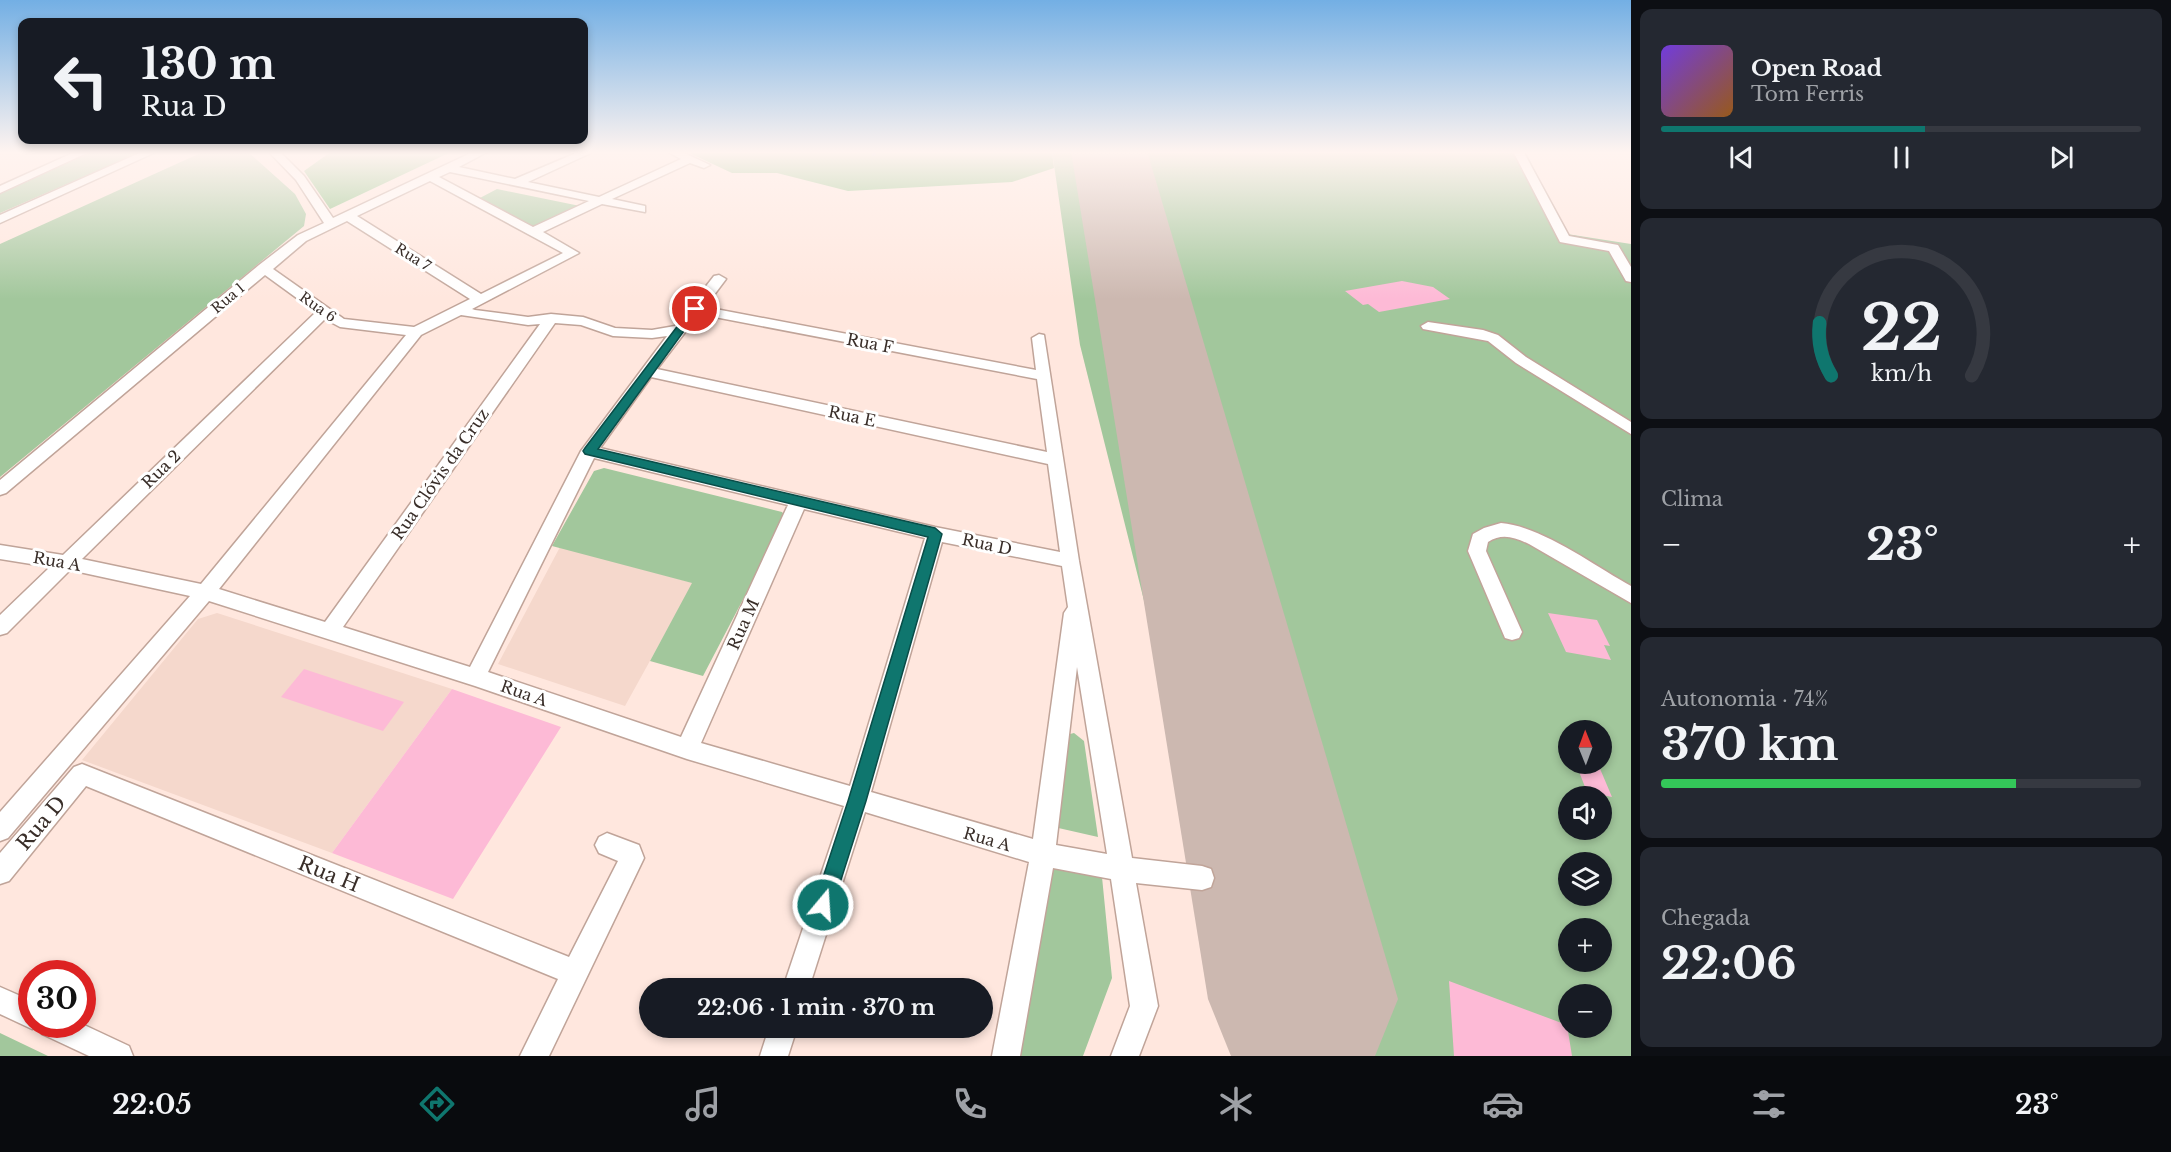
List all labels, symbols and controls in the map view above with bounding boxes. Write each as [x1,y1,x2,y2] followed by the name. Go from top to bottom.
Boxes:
[141,38,275,90] text: 130 m
[42,42,120,120] icon: left
[1751,55,1882,82] text: Open Road
[1751,82,1864,106] text: Tom Ferris
[141,90,227,123] text: Rua D
[1725,141,1758,174] icon: previous
[1885,141,1918,174] icon: pause
[2045,141,2078,174] icon: next
[392,239,435,275] street label: Rua 7
[208,279,248,317] street label: Rua 1
[669,283,720,334] pin
[296,288,340,326] street label: Rua 6
[1860,289,1942,367] text: 22
[678,292,711,325] icon: arrive
[845,329,895,357] street label: Rua F
[1871,360,1932,387] text: km/h
[826,401,878,431] street label: Rua E
[387,404,493,544] street label: Rua Clóvis da Cruz
[137,446,185,492] street label: Rua 2
[1661,487,1723,511] text: Clima
[1866,516,1939,572] text: 23°
[1661,524,1682,565] text: −
[2123,524,2141,565] text: +
[960,529,1014,559] street label: Rua D
[31,547,83,575] street label: Rua A
[723,595,763,653] street label: Rua M
[498,676,551,711] street label: Rua A
[1661,687,1828,711] text: Autonomia · 74%
[1661,716,1838,772] text: 370 km
[1558,720,1612,774] north arrow
[1558,720,1612,1038] map controls
[1558,786,1612,840] button: sound
[11,791,71,855] street label: Rua D
[961,823,1014,855] street label: Rua A
[295,851,363,897] street label: Rua H
[1558,852,1612,906] button: layers
[791,873,855,937] position arrow
[1661,906,1750,930] text: Chegada
[1558,918,1612,972] button: +
[1661,935,1797,991] text: 22:06
[18,960,96,1038] speed limit sign: 30
[1558,984,1612,1038] button: −
[697,994,935,1021] text: 22:06 · 1 min · 370 m
[416,1083,458,1125] icon: directions
[682,1083,724,1125] icon: music
[949,1083,991,1125] icon: phone
[1215,1083,1257,1125] icon: climate
[1482,1083,1524,1125] icon: car
[1748,1083,1790,1125] icon: filters
[112,1088,192,1121] text: 22:05
[2015,1088,2059,1121] text: 23°

